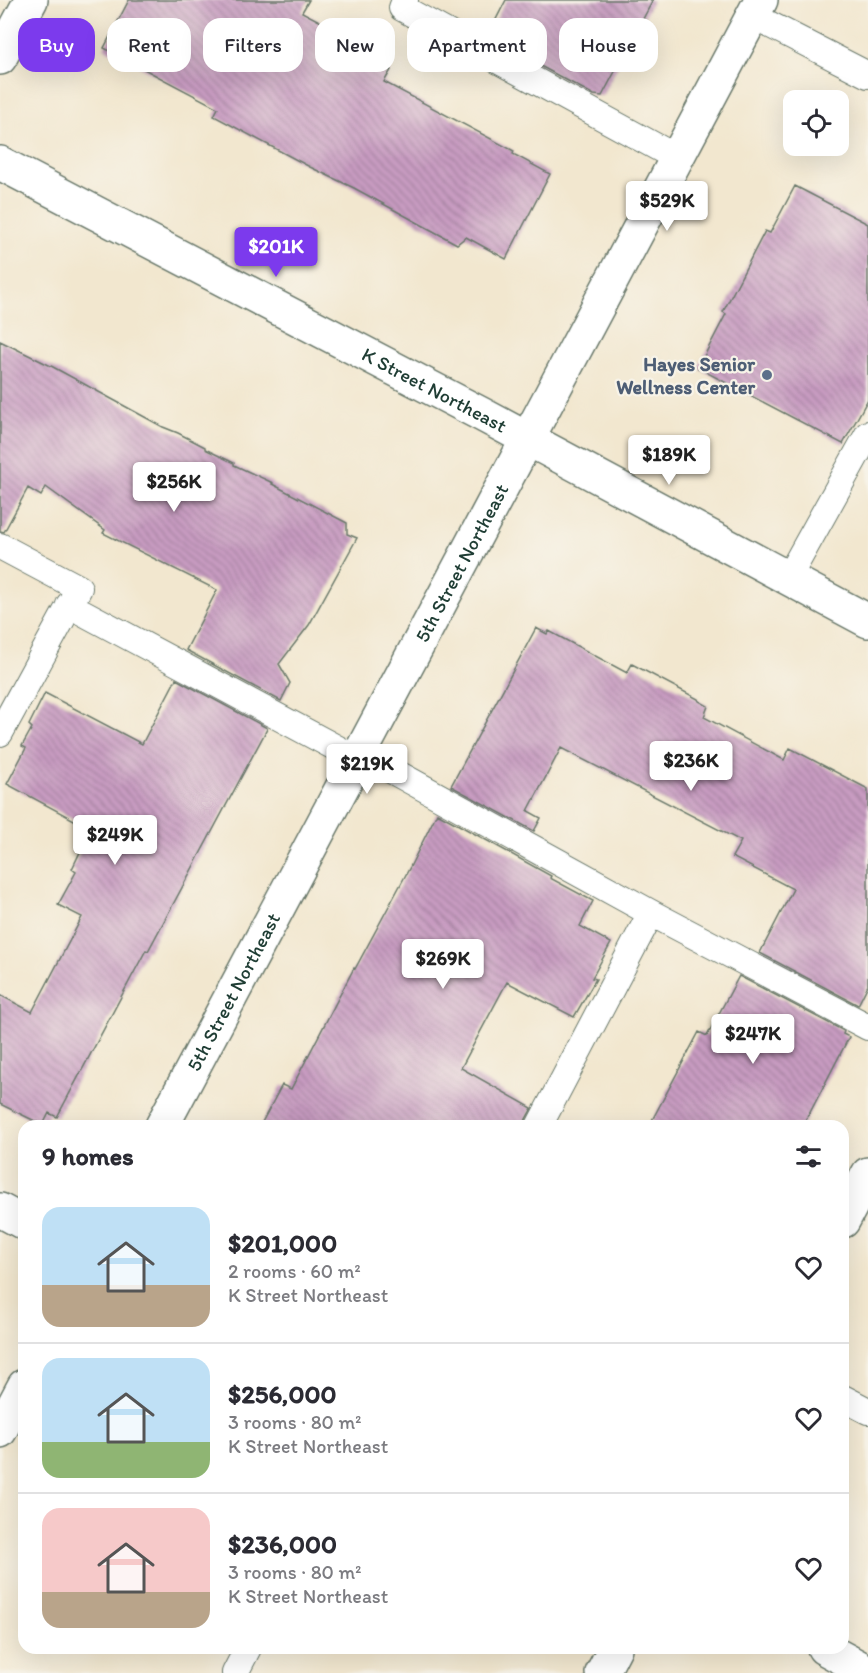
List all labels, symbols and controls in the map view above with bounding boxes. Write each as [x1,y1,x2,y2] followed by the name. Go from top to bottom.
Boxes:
[18,18,95,72] chip: Buy
[107,18,191,72] chip: Rent
[203,18,303,72] chip: Filters
[315,18,395,72] chip: New
[407,18,547,72] chip: Apartment
[559,18,658,72] chip: House
[783,90,849,156] map controls
[783,90,849,156] button: locate
[625,181,709,232] pin: $529K
[640,188,694,212] text: $529K
[234,227,318,278] pin: $201K
[248,234,304,258] text: $201K
[358,342,511,438] street label: K Street Northeast
[616,352,756,399] place label: Hayes Senior Wellness Center
[760,368,774,382] marker: Hayes Senior Wellness Center
[627,435,711,486] pin: $189K
[642,442,696,466] text: $189K
[132,462,216,513] pin: $256K
[147,469,201,493] text: $256K
[410,479,514,646] street label: 5th Street Northeast
[649,741,733,792] pin: $236K
[325,744,409,795] pin: $219K
[664,748,718,772] text: $236K
[340,751,394,775] text: $219K
[73,815,157,866] pin: $249K
[87,822,143,846] text: $249K
[182,909,285,1075] street label: 5th Street Northeast
[401,939,485,990] pin: $269K
[416,946,470,970] text: $269K
[711,1014,795,1065] pin: $247K
[725,1021,781,1045] text: $247K
[42,1140,134,1172] text: 9 homes
[792,1140,825,1173] icon: filters
[228,1227,337,1259] text: $201,000
[90,1231,162,1303] icon: home
[792,1251,825,1284] icon: heart
[228,1259,361,1283] text: 2 rooms · 60 m²
[228,1283,388,1307] text: K Street Northeast
[228,1378,336,1410] text: $256,000
[90,1382,162,1454] icon: home
[792,1402,825,1435] icon: heart
[228,1410,361,1434] text: 3 rooms · 80 m²
[228,1434,388,1458] text: K Street Northeast
[228,1528,337,1560] text: $236,000
[90,1532,162,1604] icon: home
[792,1552,825,1585] icon: heart
[228,1560,361,1584] text: 3 rooms · 80 m²
[228,1584,388,1608] text: K Street Northeast

